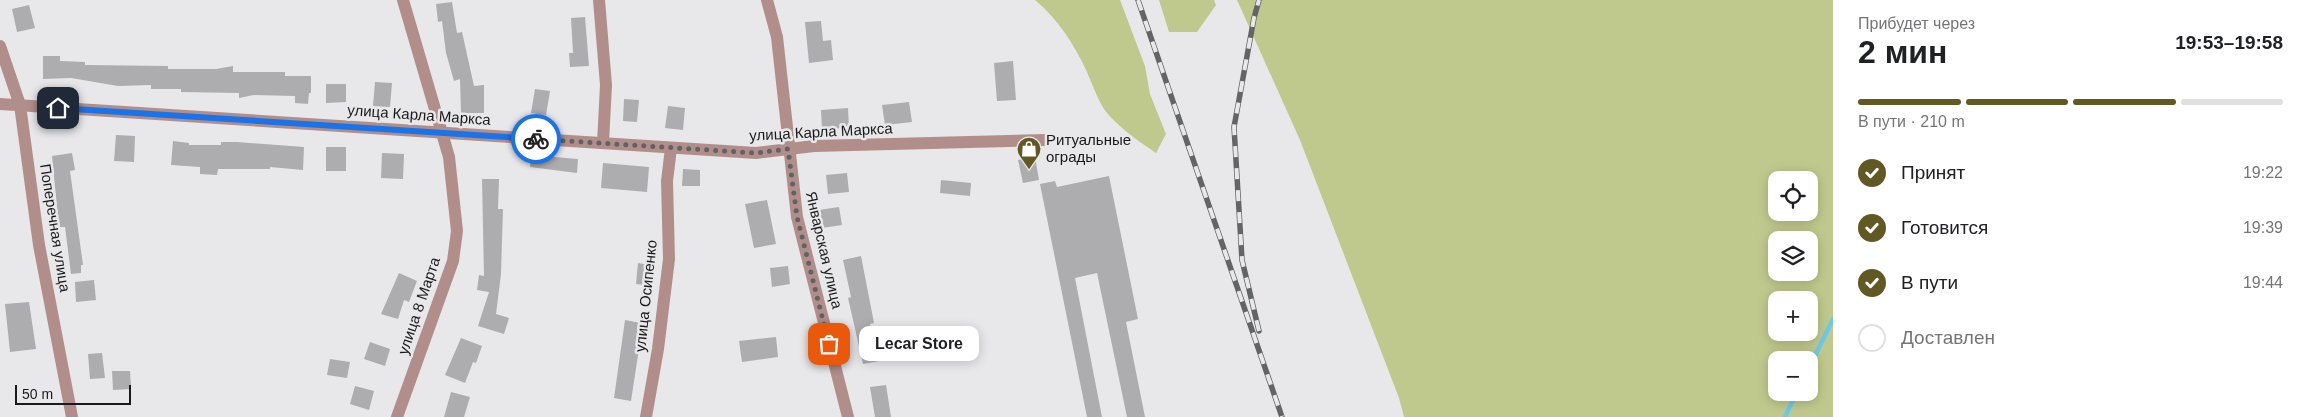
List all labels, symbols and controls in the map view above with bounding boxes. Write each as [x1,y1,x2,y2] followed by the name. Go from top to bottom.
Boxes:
[1858,15,1975,32] text: Прибудет через
[2175,32,2283,53] text: 19:53–19:58
[1858,34,1947,70] text: 2 мин
[37,87,79,129] pin
[44,94,72,122] icon: home
[347,101,492,128] street label: улица Карла Маркса
[1858,113,1965,130] text: В пути · 210 m
[511,114,561,164] courier
[749,119,894,144] street label: улица Карла Маркса
[522,125,550,153] icon: bike
[1046,131,1131,165] place label: Ритуальные ограды
[1016,136,1042,170] shop icon: Ритуальные ограды
[1858,159,1886,187] icon: check
[1901,162,1965,183] text: Принят
[37,163,74,294] street label: Поперечная улица
[2243,164,2283,181] text: 19:22
[1768,171,1818,401] map controls
[1768,171,1818,221] button: locate
[803,190,846,311] street label: Январская улица
[1858,214,1886,242] icon: check
[1901,217,1988,238] text: Готовится
[2243,219,2283,236] text: 19:39
[1768,231,1818,281] button: layers
[631,239,660,353] street label: улица Осипенко
[394,254,443,357] street label: улица 8 Марта
[1858,269,1886,297] icon: check
[1901,272,1958,293] text: В пути
[2243,274,2283,291] text: 19:44
[1768,291,1818,341] button: +
[808,323,850,365] pin
[859,326,979,362] callout: Lecar Store
[1901,327,1995,348] text: Доставлен
[815,330,843,358] icon: bag
[875,335,963,352] text: Lecar Store
[1768,351,1818,401] button: −
[15,382,131,405] scale bar
[22,386,53,402] text: 50 m

